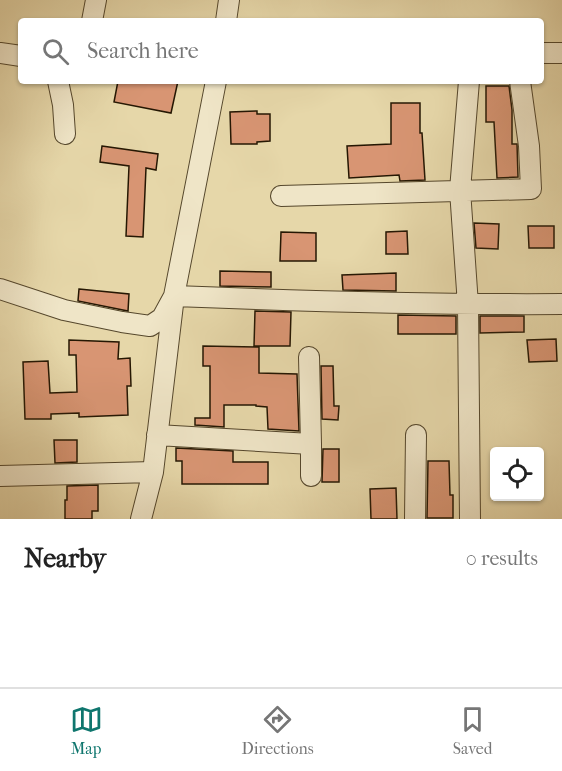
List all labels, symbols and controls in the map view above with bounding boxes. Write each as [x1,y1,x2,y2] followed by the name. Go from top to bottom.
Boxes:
[18,18,544,84] search box
[39,35,72,68] icon: search
[87,38,199,64] text: Search here
[490,447,544,501] map controls
[490,447,544,501] button: locate
[24,543,106,574] text: Nearby
[466,547,538,570] text: 0 results
[70,703,103,758] tab: Map
[242,703,314,758] tab: Directions
[453,703,492,758] tab: Saved

